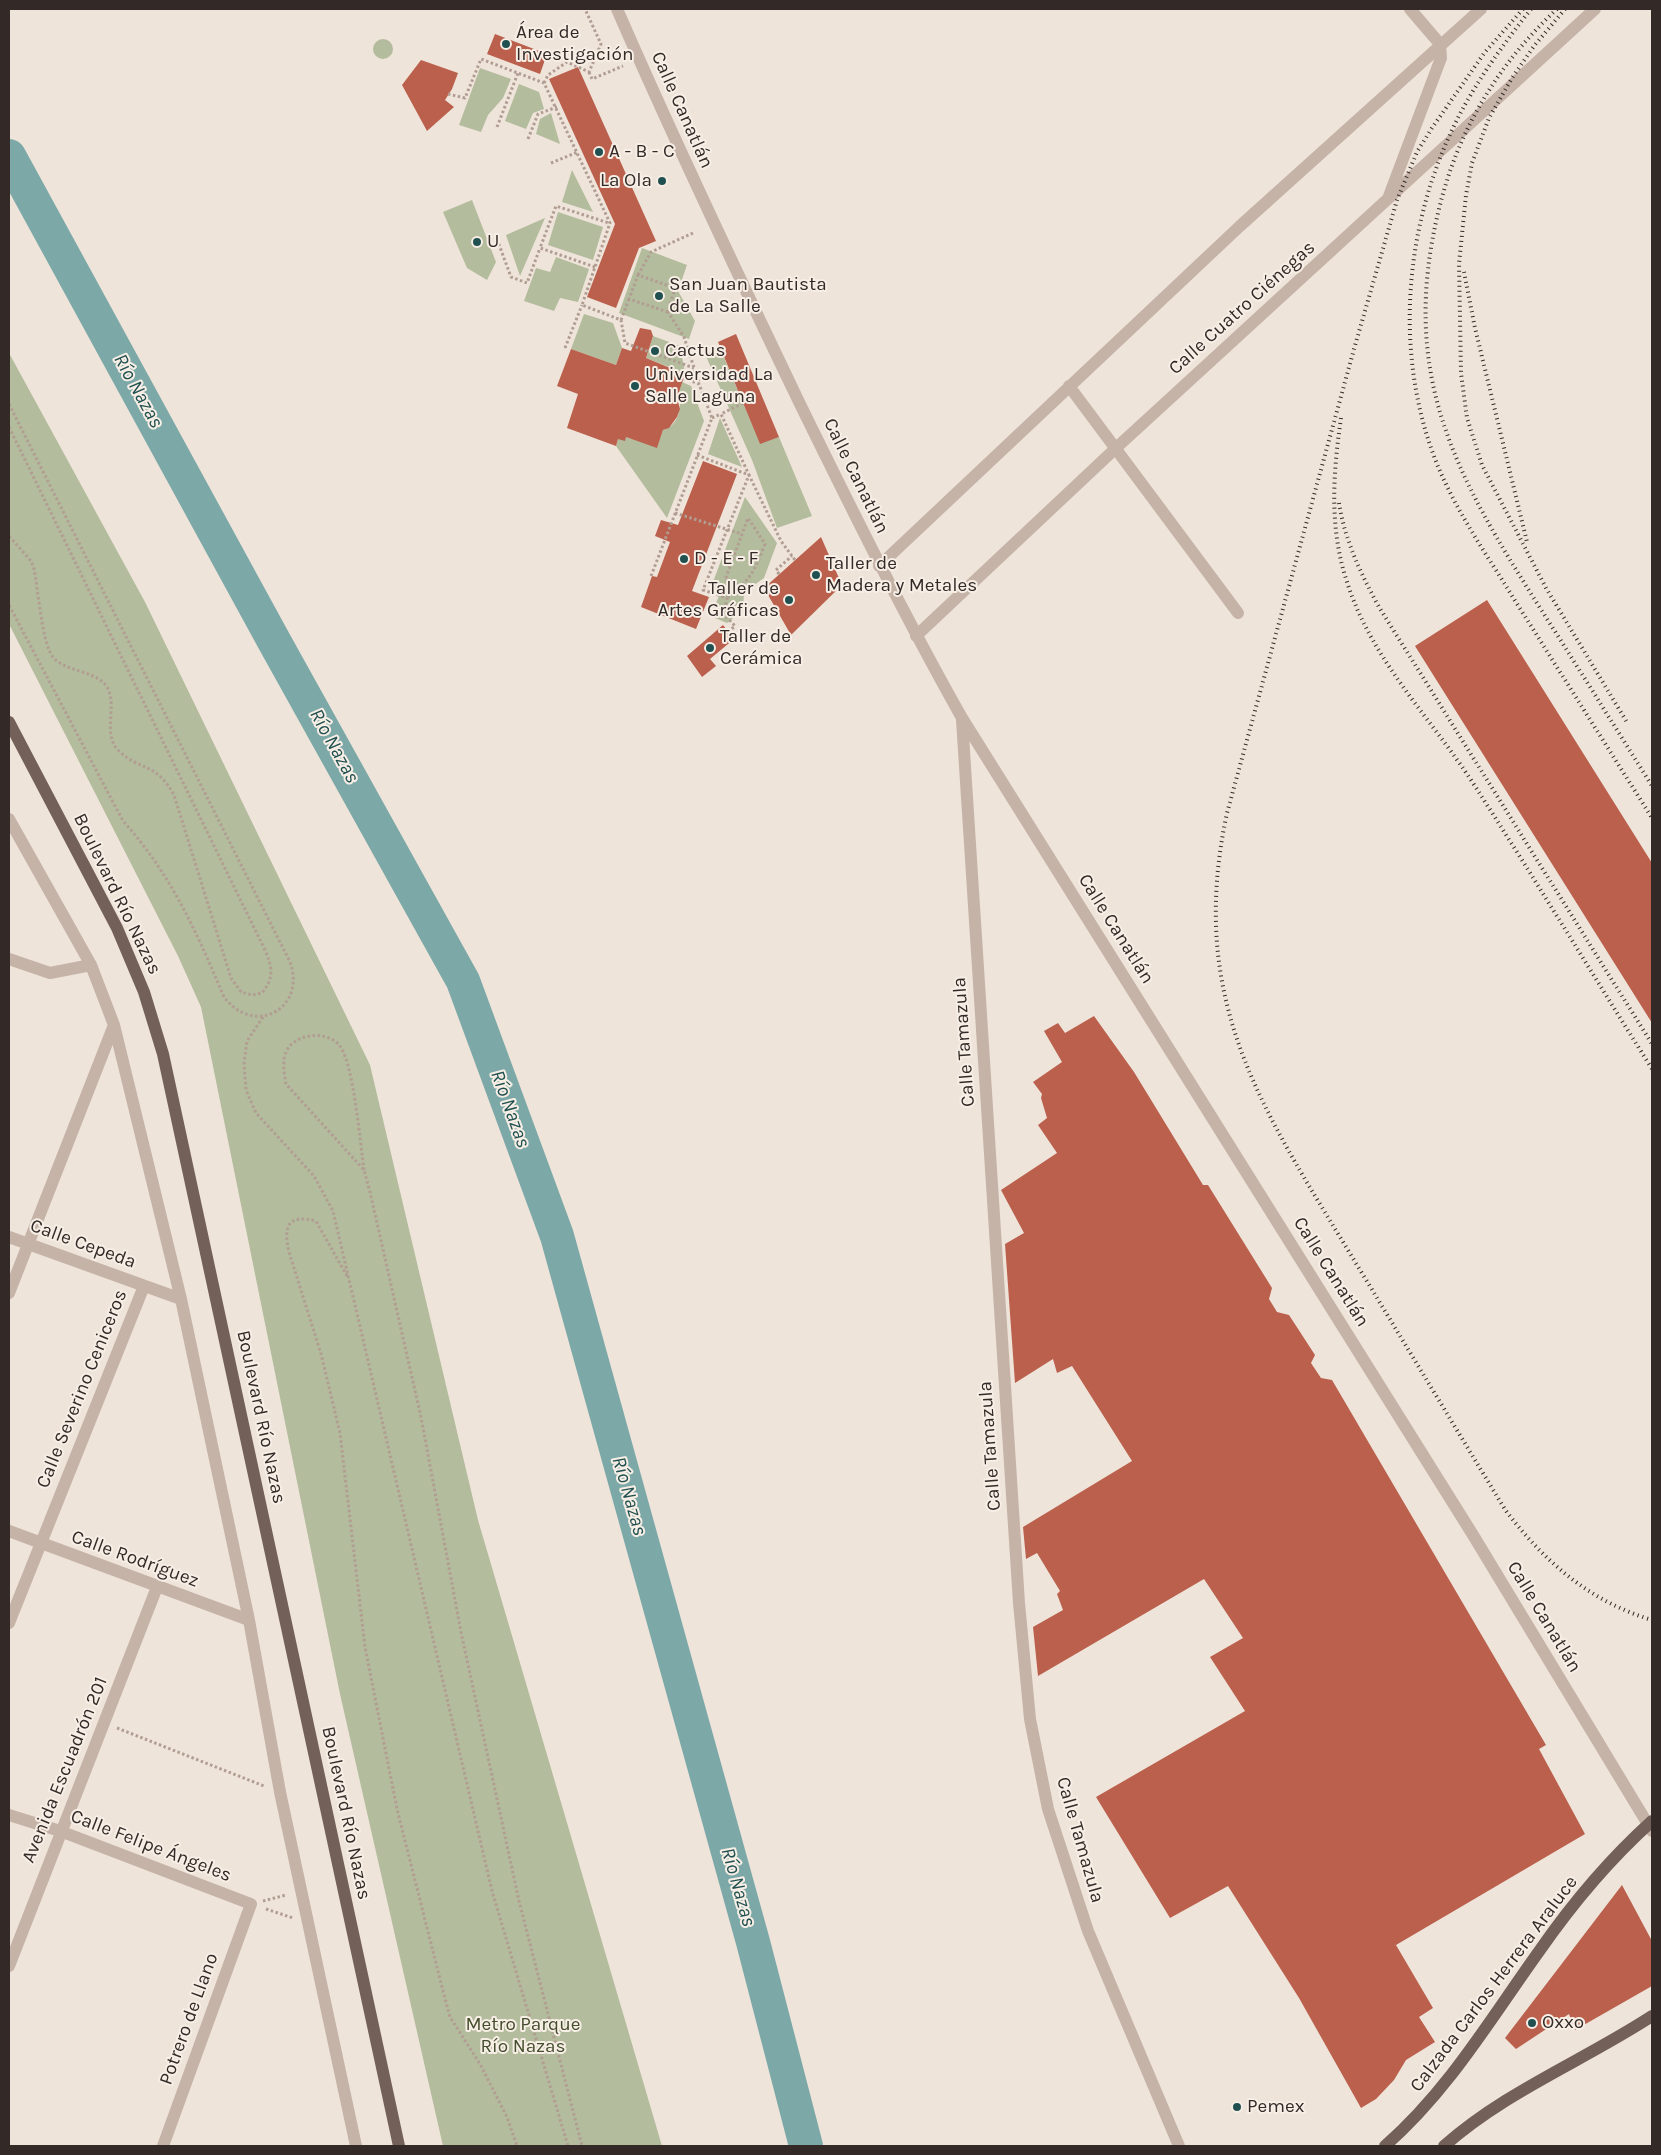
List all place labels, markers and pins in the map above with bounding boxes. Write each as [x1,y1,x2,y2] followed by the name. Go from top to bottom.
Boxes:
[516,22,633,66] place label: Área de Investigación
[500,38,512,50] marker: Área de Investigación
[609,141,675,163] place label: A - B - C
[593,146,605,158] marker: A - B - C
[600,170,652,192] place label: La Ola
[656,175,668,187] marker: La Ola
[487,231,499,253] place label: U
[471,236,483,248] marker: U
[669,274,827,318] place label: San Juan Bautista de La Salle
[653,290,665,302] marker: San Juan Bautista de La Salle
[665,340,726,362] place label: Cactus
[649,345,661,357] marker: Cactus
[645,364,773,408] place label: Universidad La Salle Laguna
[629,380,641,392] marker: Universidad La Salle Laguna
[694,548,758,570] place label: D - E - F
[678,553,690,565] marker: D - E - F
[826,553,977,597] place label: Taller de Madera y Metales
[810,569,822,581] marker: Taller de Madera y Metales
[658,578,779,622] place label: Taller de Artes Gráficas
[783,594,795,606] marker: Taller de Artes Gráficas
[720,626,802,670] place label: Taller de Cerámica
[704,642,716,654] marker: Taller de Cerámica
[1542,2012,1584,2034] place label: Oxxo
[1526,2017,1538,2029] marker: Oxxo
[1247,2096,1305,2118] place label: Pemex
[1231,2101,1243,2113] marker: Pemex

